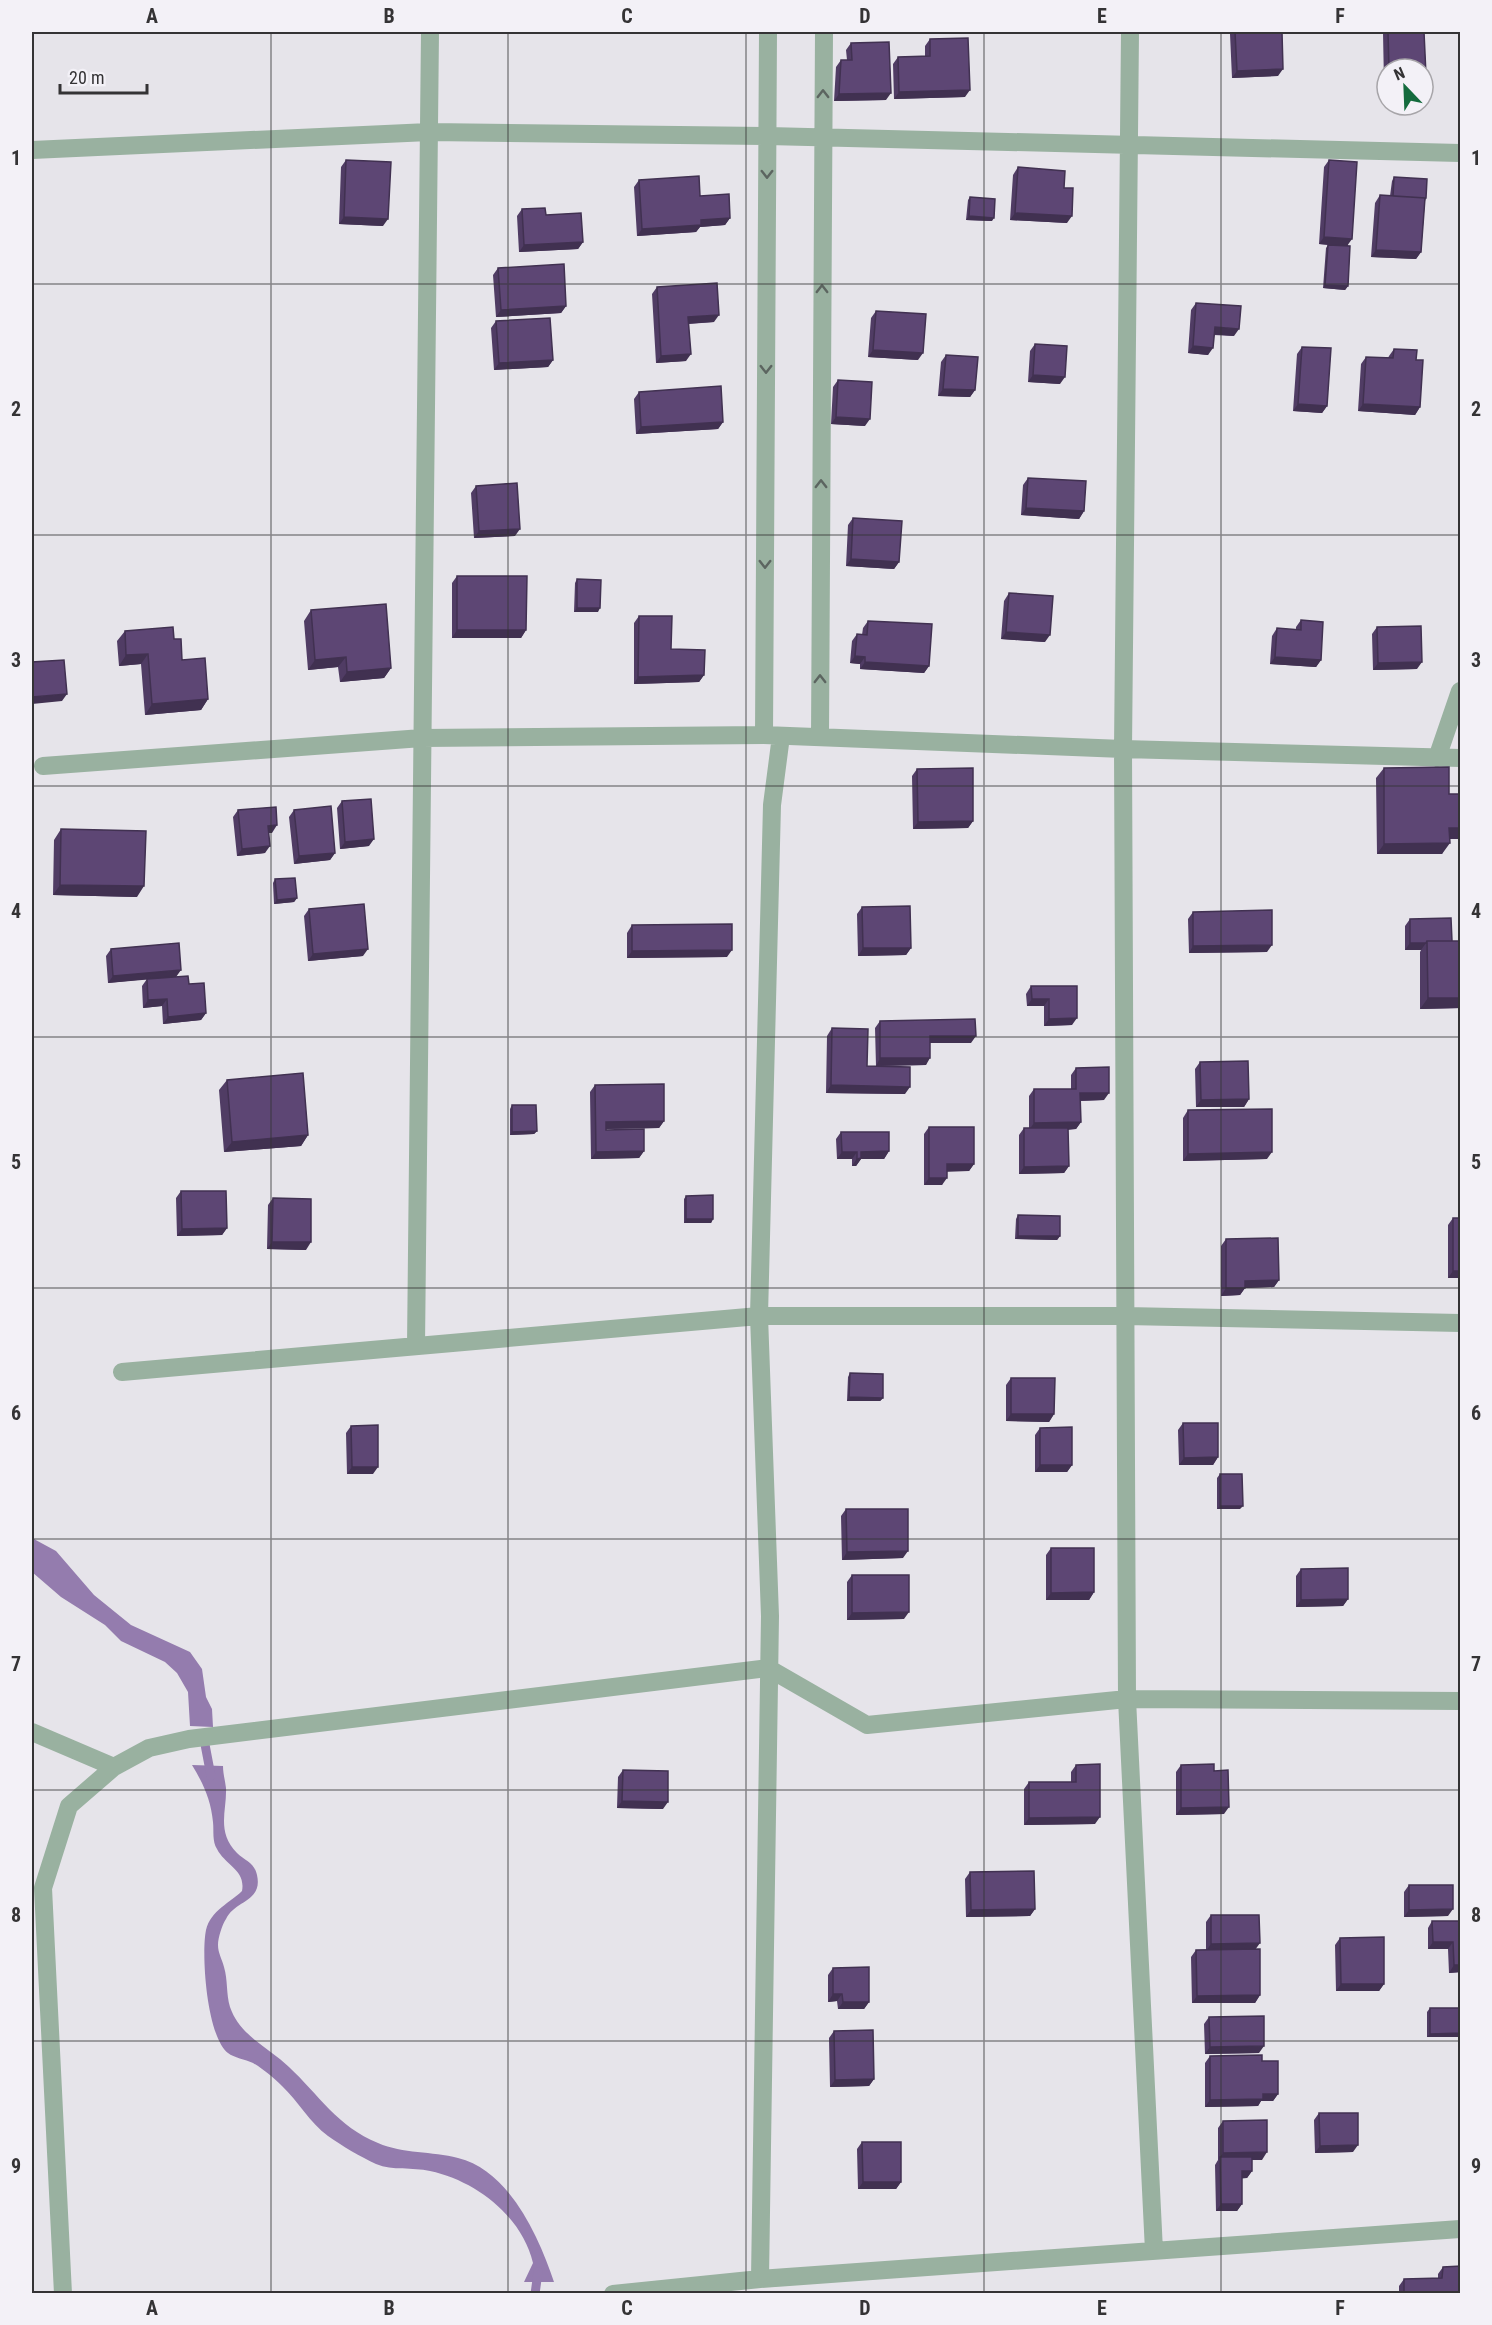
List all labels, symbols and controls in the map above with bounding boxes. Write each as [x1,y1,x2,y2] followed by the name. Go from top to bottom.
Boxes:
[146,4,158,28] text: A
[383,4,395,28] text: B
[621,4,633,28] text: C
[859,4,871,28] text: D
[1097,4,1107,28] text: E
[1335,4,1345,28] text: F
[60,57,147,95] scale bar
[1375,57,1435,117] north arrow
[1391,63,1408,84] text: N
[69,67,104,88] text: 20 m
[817,89,830,98] one-way arrow
[11,146,21,170] text: 1
[1471,146,1481,170] text: 1
[761,169,774,178] one-way arrow
[816,284,828,293] one-way arrow
[760,364,772,373] one-way arrow
[11,397,21,421] text: 2
[1471,397,1481,421] text: 2
[815,479,827,488] one-way arrow
[759,559,771,568] one-way arrow
[11,648,21,672] text: 3
[1471,648,1481,672] text: 3
[814,674,826,683] one-way arrow
[11,899,21,923] text: 4
[1471,899,1481,923] text: 4
[11,1150,21,1174] text: 5
[1471,1150,1481,1174] text: 5
[11,1401,21,1425] text: 6
[1471,1401,1481,1425] text: 6
[11,1652,21,1676] text: 7
[1471,1652,1481,1676] text: 7
[11,1903,21,1927] text: 8
[1471,1903,1481,1927] text: 8
[11,2154,21,2178] text: 9
[1471,2154,1481,2178] text: 9
[146,2296,158,2320] text: A
[383,2296,395,2320] text: B
[621,2296,633,2320] text: C
[859,2296,871,2320] text: D
[1097,2296,1107,2320] text: E
[1335,2296,1345,2320] text: F

